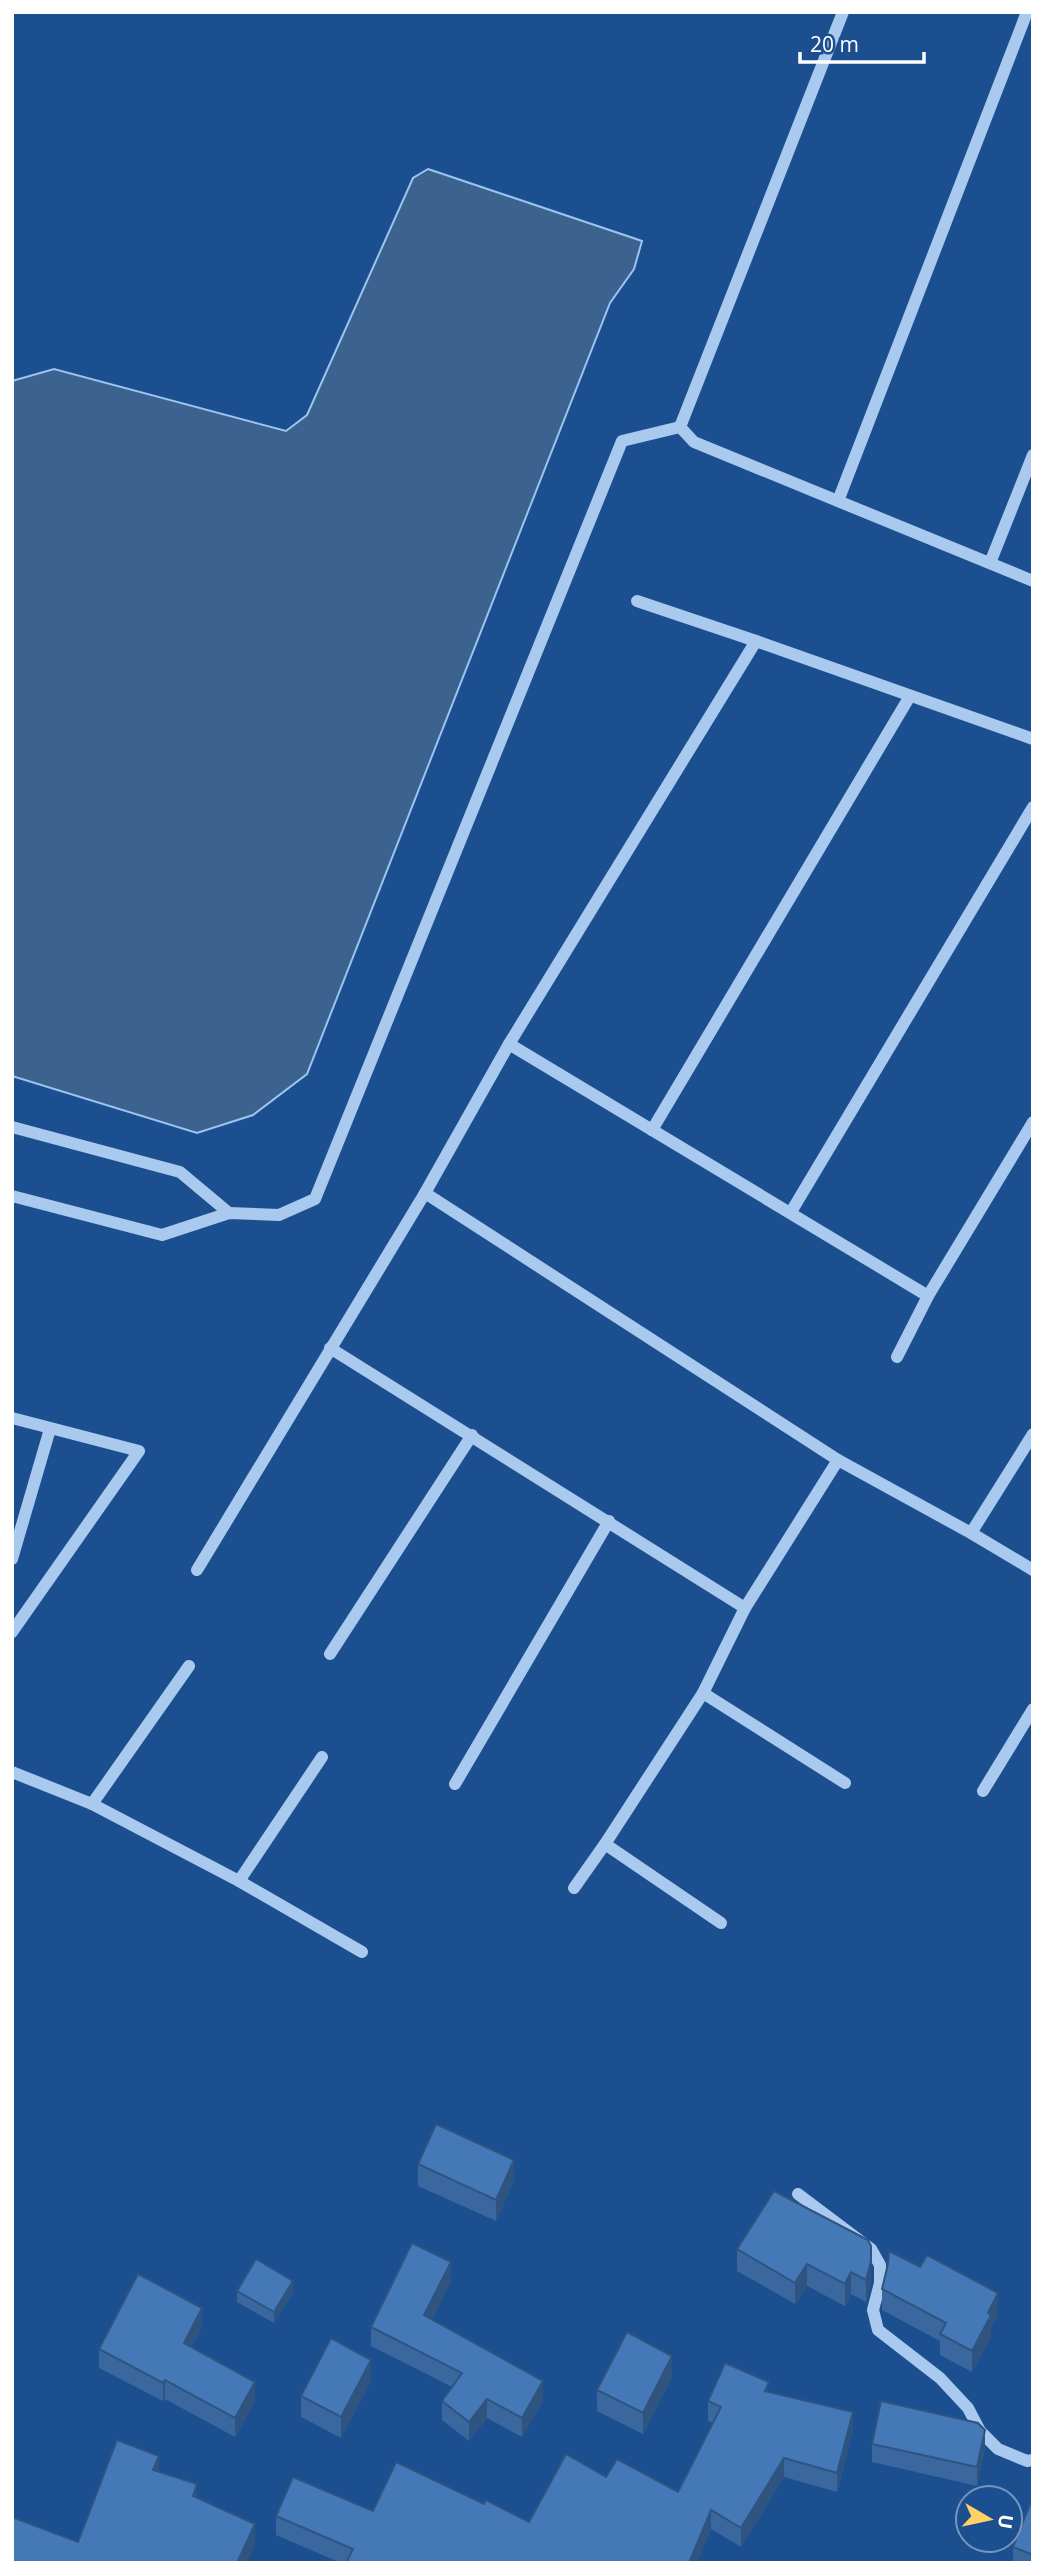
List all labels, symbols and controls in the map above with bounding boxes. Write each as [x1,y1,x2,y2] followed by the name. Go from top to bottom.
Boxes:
[800,21,924,65] scale bar
[810,30,859,58] text: 20 m
[954,2484,1024,2554] north arrow
[992,2513,1020,2531] text: U

